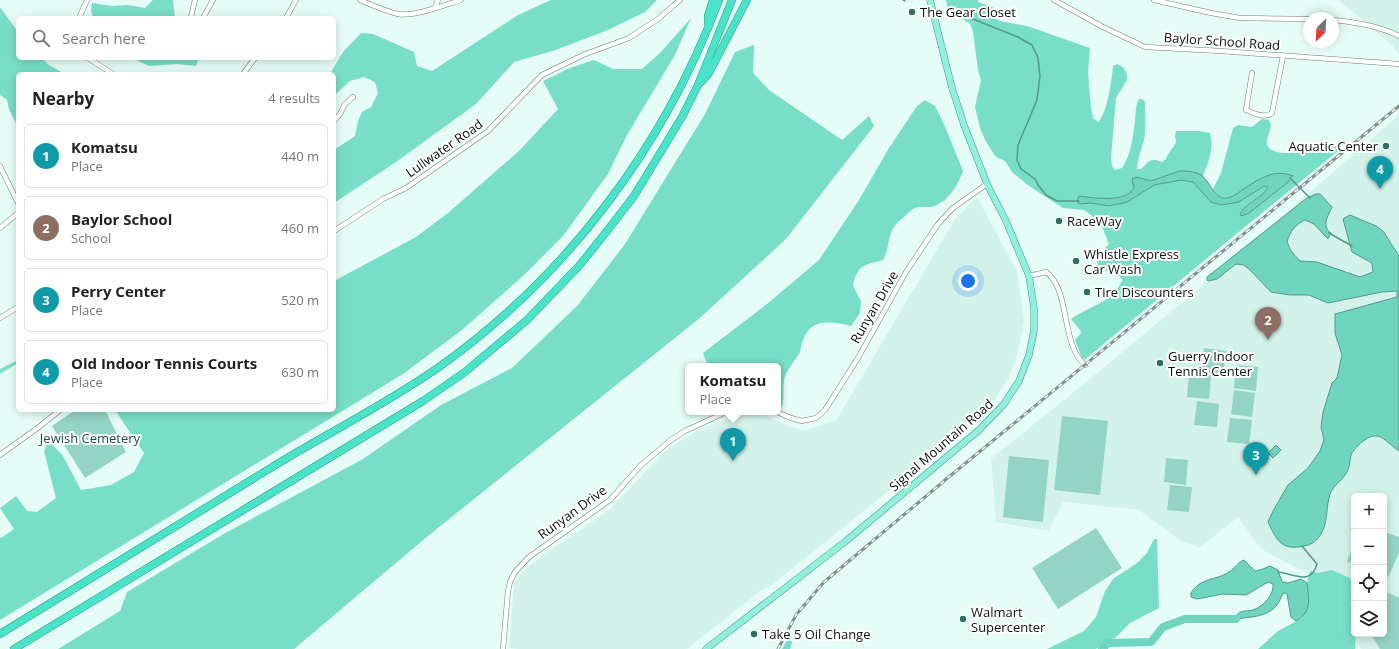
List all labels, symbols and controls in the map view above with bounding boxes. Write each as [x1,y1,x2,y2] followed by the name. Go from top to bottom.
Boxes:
[920,3,1016,21] place label: The Gear Closet
[907,7,917,17] marker: The Gear Closet
[1303,12,1339,48] north arrow
[16,16,336,60] search box
[30,27,52,49] icon: search
[62,28,146,48] text: Search here
[1163,28,1281,54] street label: Baylor School Road
[32,87,94,110] text: Nearby
[268,89,320,107] text: 4 results
[402,115,486,181] street label: Lullwater Road
[71,137,138,157] text: Komatsu
[1288,137,1379,155] place label: Aquatic Center
[1381,141,1391,151] marker: Aquatic Center
[42,147,50,165] text: 1
[281,147,319,165] text: 440 m
[1367,156,1393,189] pin: 4
[71,157,103,175] text: Place
[71,209,172,229] text: Baylor School
[1067,212,1122,230] place label: RaceWay
[1054,216,1064,226] marker: RaceWay
[42,219,50,237] text: 2
[281,219,319,237] text: 460 m
[71,229,111,247] text: School
[1084,245,1179,278] place label: Whistle Express Car Wash
[1071,256,1081,266] marker: Whistle Express Car Wash
[846,267,902,347] street label: Runyan Drive
[958,271,978,291] your location
[71,281,166,301] text: Perry Center
[1095,283,1194,301] place label: Tire Discounters
[1082,287,1092,297] marker: Tire Discounters
[42,291,50,309] text: 3
[281,291,319,309] text: 520 m
[71,301,103,319] text: Place
[1255,307,1281,340] pin: 2
[1168,347,1254,380] place label: Guerry Indoor Tennis Center
[71,353,257,373] text: Old Indoor Tennis Courts
[1155,358,1165,368] marker: Guerry Indoor Tennis Center
[42,363,50,381] text: 4
[281,363,319,381] text: 630 m
[685,363,781,415] popup
[700,370,766,390] text: Komatsu
[71,373,103,391] text: Place
[700,390,731,408] text: Place
[885,395,997,495] street label: Signal Mountain Road
[720,428,746,461] pin: 1
[38,429,141,447] park label: Jewish Cemetery
[1243,442,1269,475] pin: 3
[534,481,610,543] street label: Runyan Drive
[1351,493,1387,637] map controls
[1351,493,1387,529] button: +
[1351,529,1387,565] button: −
[1351,565,1387,601] button: locate
[1351,601,1387,637] button: layers
[971,603,1046,636] place label: Walmart Supercenter
[958,614,968,624] marker: Walmart Supercenter
[762,625,870,643] place label: Take 5 Oil Change
[749,629,759,639] marker: Take 5 Oil Change

